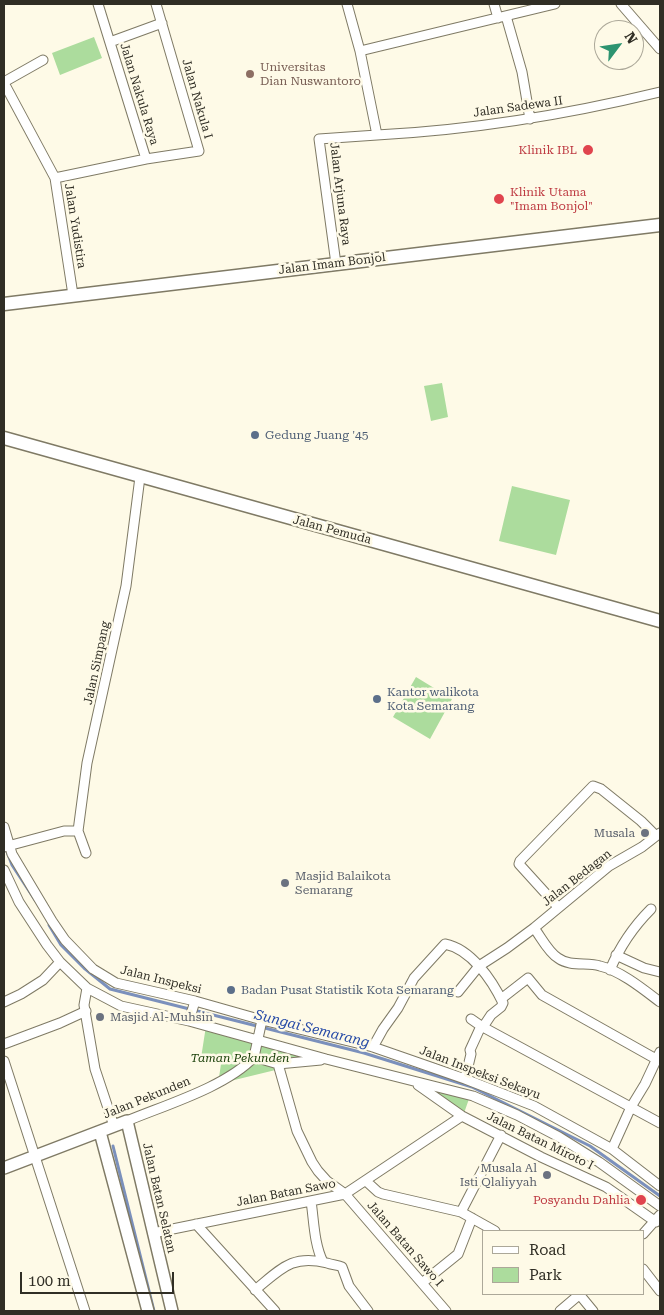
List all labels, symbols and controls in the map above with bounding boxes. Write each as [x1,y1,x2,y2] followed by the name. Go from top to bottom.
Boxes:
[594,20,644,70] north arrow
[621,29,641,47] text: N
[117,41,161,147] street label: Jalan Nakula Raya
[179,57,215,141] street label: Jalan Nakula I
[260,60,361,88] place label: Universitas Dian Nuswantoro
[244,68,256,80] marker: Universitas Dian Nuswantoro
[472,94,564,120] street label: Jalan Sadewa II
[327,142,353,246] street label: Jalan Arjuna Raya
[519,143,577,157] place label: Klinik IBL
[581,143,595,157] marker: Klinik IBL
[61,182,89,270] street label: Jalan Yudistira
[510,185,593,213] place label: Klinik Utama "Imam Bonjol"
[492,192,506,206] marker: Klinik Utama "Imam Bonjol"
[278,250,386,278] street label: Jalan Imam Bonjol
[265,428,369,442] place label: Gedung Juang '45
[249,429,261,441] marker: Gedung Juang '45
[291,513,373,547] street label: Jalan Pemuda
[81,620,113,706] street label: Jalan Simpang
[387,685,479,713] place label: Kantor walikota Kota Semarang
[371,693,383,705] marker: Kantor walikota Kota Semarang
[594,826,635,840] place label: Musala
[639,827,651,839] marker: Musala
[540,847,614,909] street label: Jalan Bedagan
[295,869,391,897] place label: Masjid Balaikota Semarang
[279,877,291,889] marker: Masjid Balaikota Semarang
[119,963,203,997] street label: Jalan Inspeksi
[241,983,454,997] place label: Badan Pusat Statistik Kota Semarang
[225,984,237,996] marker: Badan Pusat Statistik Kota Semarang
[253,1007,371,1051] water label: Sungai Semarang
[110,1010,213,1024] place label: Masjid Al-Muhsin
[94,1011,106,1023] marker: Masjid Al-Muhsin
[417,1043,543,1103] street label: Jalan Inspeksi Sekayu
[191,1051,289,1065] park label: Taman Pekunden
[101,1074,193,1122] street label: Jalan Pekunden
[484,1109,596,1173] street label: Jalan Batan Miroto I
[139,1141,179,1255] street label: Jalan Batan Selatan
[460,1161,537,1189] place label: Musala Al Isti Qlaliyyah
[541,1169,553,1181] marker: Musala Al Isti Qlaliyyah
[235,1176,337,1210] street label: Jalan Batan Sawo
[533,1193,630,1207] place label: Posyandu Dahlia
[634,1193,648,1207] marker: Posyandu Dahlia
[364,1198,446,1290] street label: Jalan Batan Sawo I
[482,1230,644,1295] legend
[529,1241,566,1259] text: Road
[22,1262,176,1294] scale bar
[529,1266,562,1284] text: Park
[28,1272,71,1290] text: 100 m

